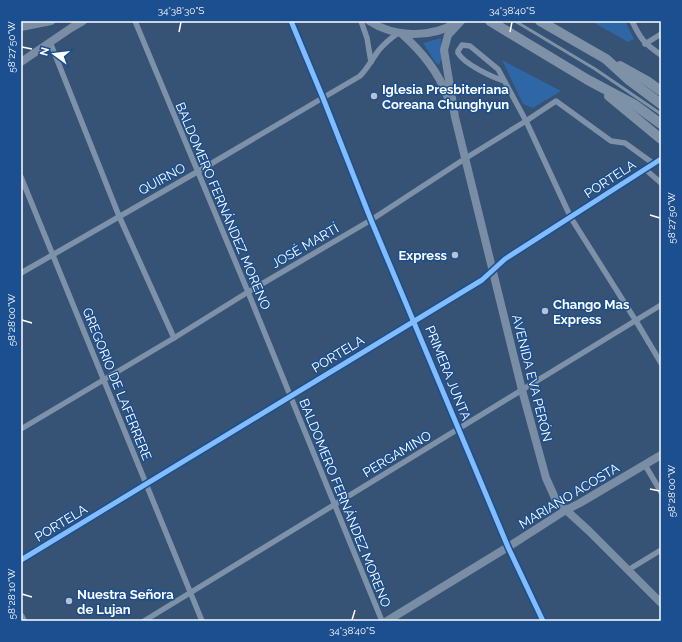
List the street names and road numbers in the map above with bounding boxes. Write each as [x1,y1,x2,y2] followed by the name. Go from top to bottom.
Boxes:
[172,100,274,312] street label: BALDOMERO FERNÁNDEZ MORENO
[581,157,639,201] street label: PORTELA
[136,160,188,198] street label: QUIRNO
[269,220,342,271] street label: JOSÉ MARTÍ
[79,306,155,463] street label: GREGORIO DE LAFERRERE
[509,313,555,443] street label: AVENIDA EVA PERÓN
[422,323,474,423] street label: PRIMERA JUNTA
[309,332,367,375] street label: PORTELA
[296,396,394,610] street label: BALDOMERO FERNÁNDEZ MORENO
[360,428,434,480] street label: PERGAMINO
[516,460,622,532] street label: MARIANO ACOSTA
[32,501,90,544] street label: PORTELA

